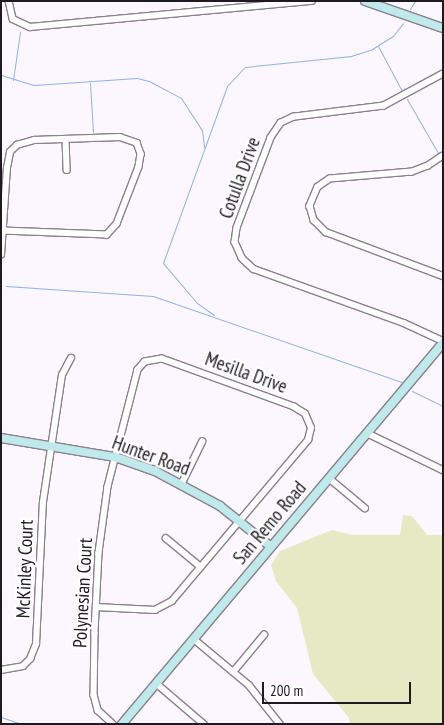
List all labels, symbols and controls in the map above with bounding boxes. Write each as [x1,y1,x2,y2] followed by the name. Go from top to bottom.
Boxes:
[215,134,265,222] street label: Cotulla Drive
[202,348,290,398] street label: Mesilla Drive
[109,431,193,481] street label: Hunter Road
[229,477,311,569] street label: San Remo Road
[12,519,38,619] street label: McKinley Court
[69,537,97,649] street label: Polynesian Court
[264,672,413,704] scale bar
[270,681,303,700] text: 200 m

